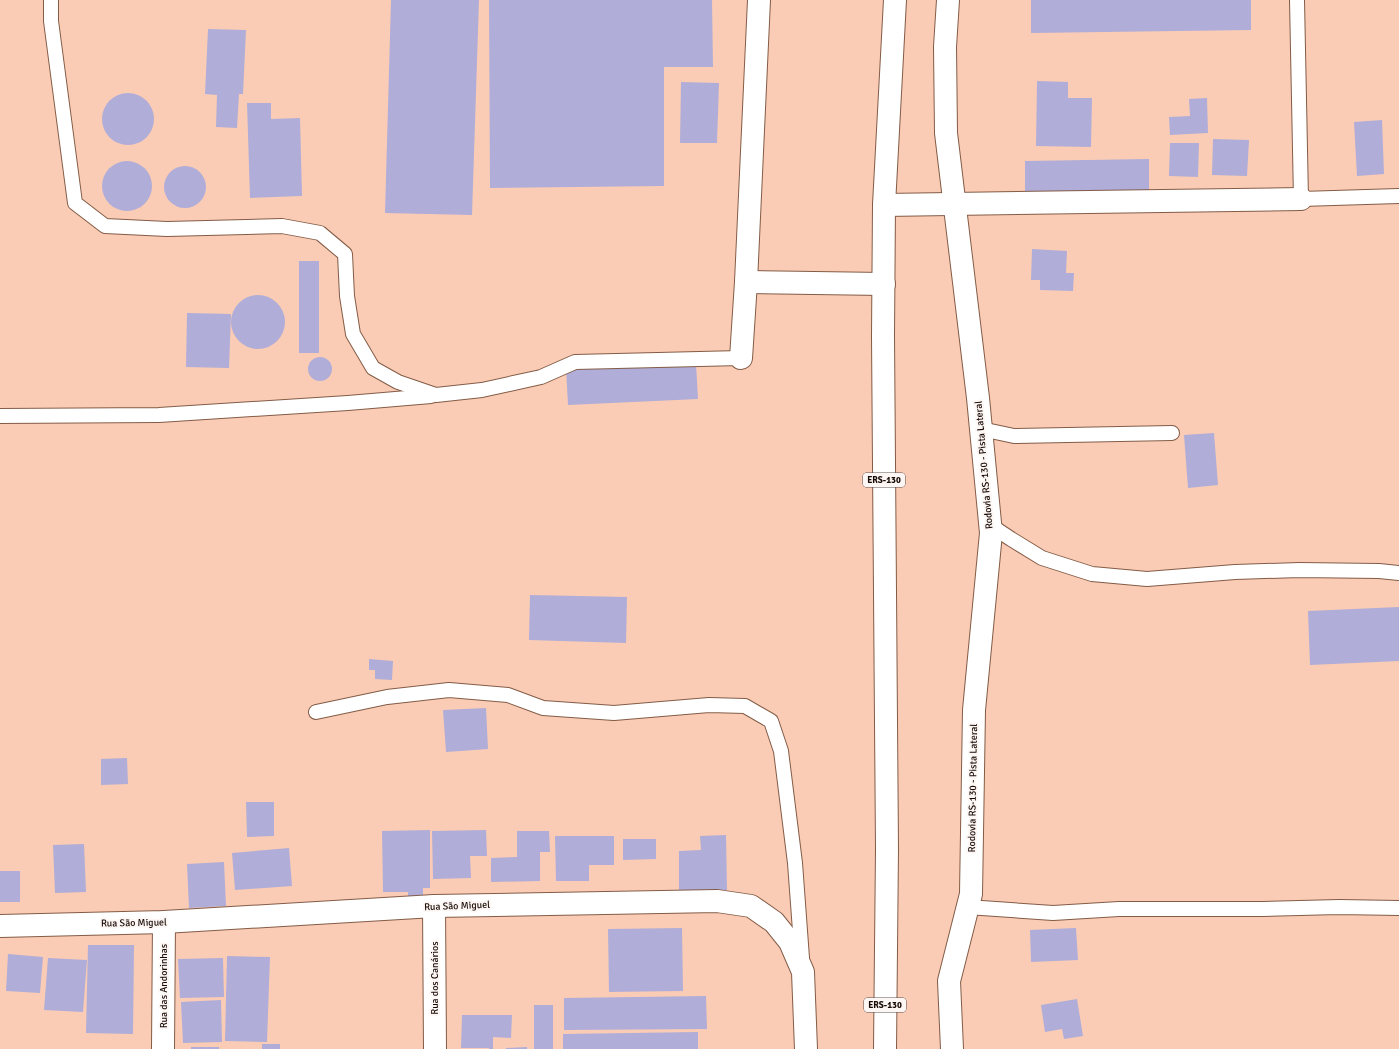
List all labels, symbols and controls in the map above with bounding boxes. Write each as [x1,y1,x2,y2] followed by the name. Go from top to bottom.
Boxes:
[972,400,996,530] street label: Rodovia RS-130 - Pista Lateral
[863,473,905,487] road number: ERS-130
[966,724,980,852] street label: Rodovia RS-130 - Pista Lateral
[424,899,490,913] street label: Rua São Miguel
[101,916,167,930] street label: Rua São Miguel
[429,941,441,1015] street label: Rua dos Canários
[158,943,170,1028] street label: Rua das Andorinhas
[864,998,906,1012] road number: ERS-130

